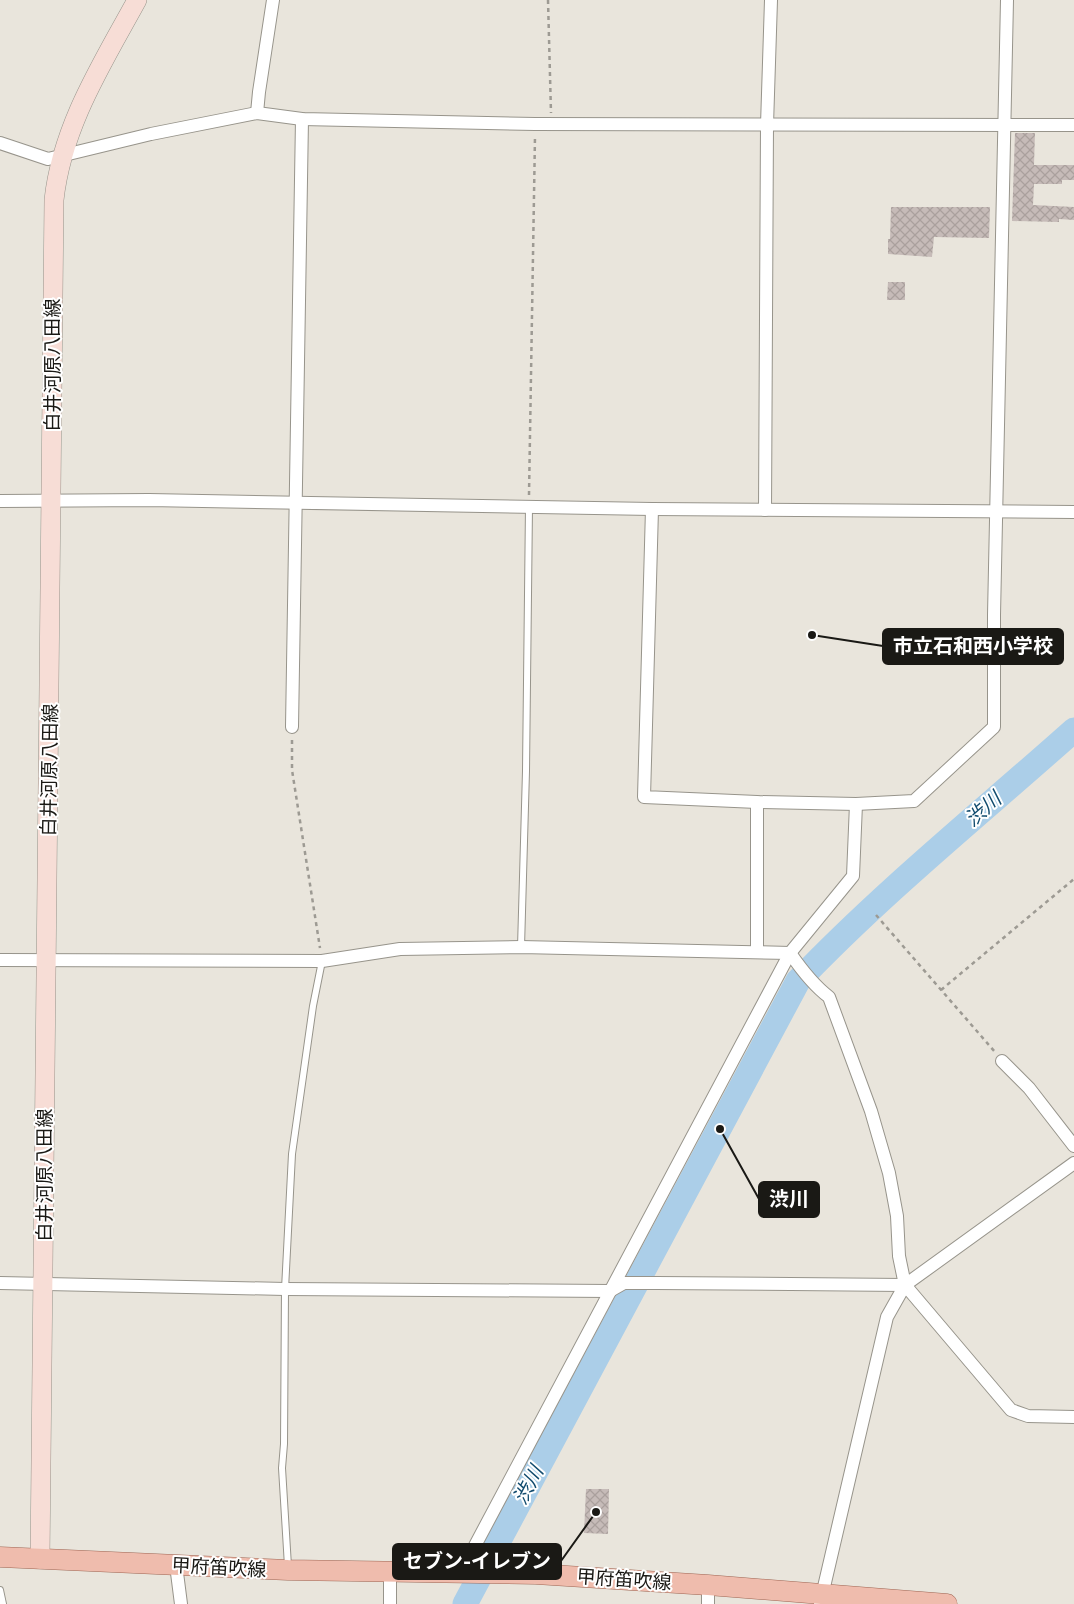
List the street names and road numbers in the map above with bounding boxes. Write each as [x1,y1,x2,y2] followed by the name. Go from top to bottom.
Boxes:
[37,298,66,432] street label: 白井河原八田線
[33,703,64,837] street label: 白井河原八田線
[29,1108,58,1242] street label: 白井河原八田線
[171,1550,267,1583] street label: 甲府笛吹線
[576,1561,672,1596] street label: 甲府笛吹線

